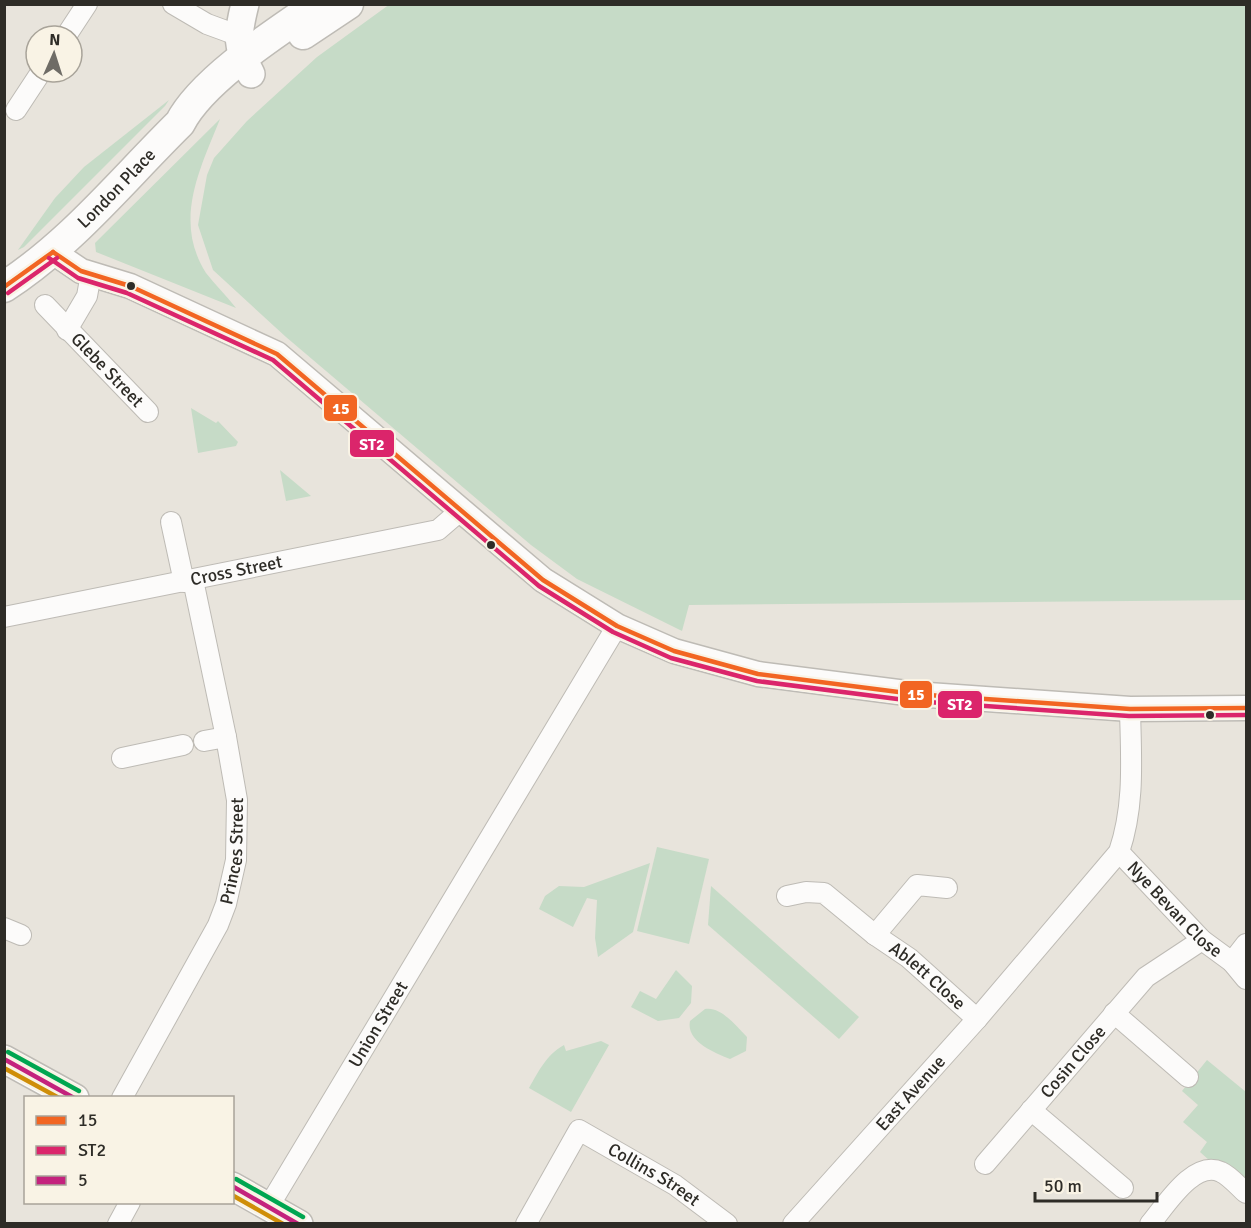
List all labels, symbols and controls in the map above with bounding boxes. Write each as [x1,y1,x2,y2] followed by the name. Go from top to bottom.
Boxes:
[24,24,84,84] north arrow
[49,30,61,50] text: N
[73,144,160,233] street label: London Place
[125,280,137,292] unlabelled marker
[67,328,148,412] street label: Glebe Street
[323,394,358,422] line badge: 15
[332,399,350,419] text: 15
[349,429,395,458] line badge: ST2
[359,435,385,455] text: ST2
[485,539,497,551] unlabelled marker
[188,550,284,590] street label: Cross Street
[899,680,933,709] line badge: 15
[907,685,925,705] text: 15
[937,690,983,719] line badge: ST2
[947,695,973,715] text: ST2
[1204,709,1216,721] unlabelled marker
[215,797,248,907] street label: Princes Street
[1122,857,1226,962] street label: Nye Bevan Close
[885,937,970,1014] street label: Ablett Close
[344,977,412,1071] street label: Union Street
[1036,1021,1110,1103] street label: Cosin Close
[871,1051,950,1135] street label: East Avenue
[24,1096,234,1204] legend
[78,1109,97,1131] text: 15
[604,1138,704,1211] street label: Collins Street
[78,1139,106,1161] text: ST2
[1035,1165,1156,1203] scale bar
[78,1169,88,1191] text: 5
[1044,1175,1082,1197] text: 50 m

